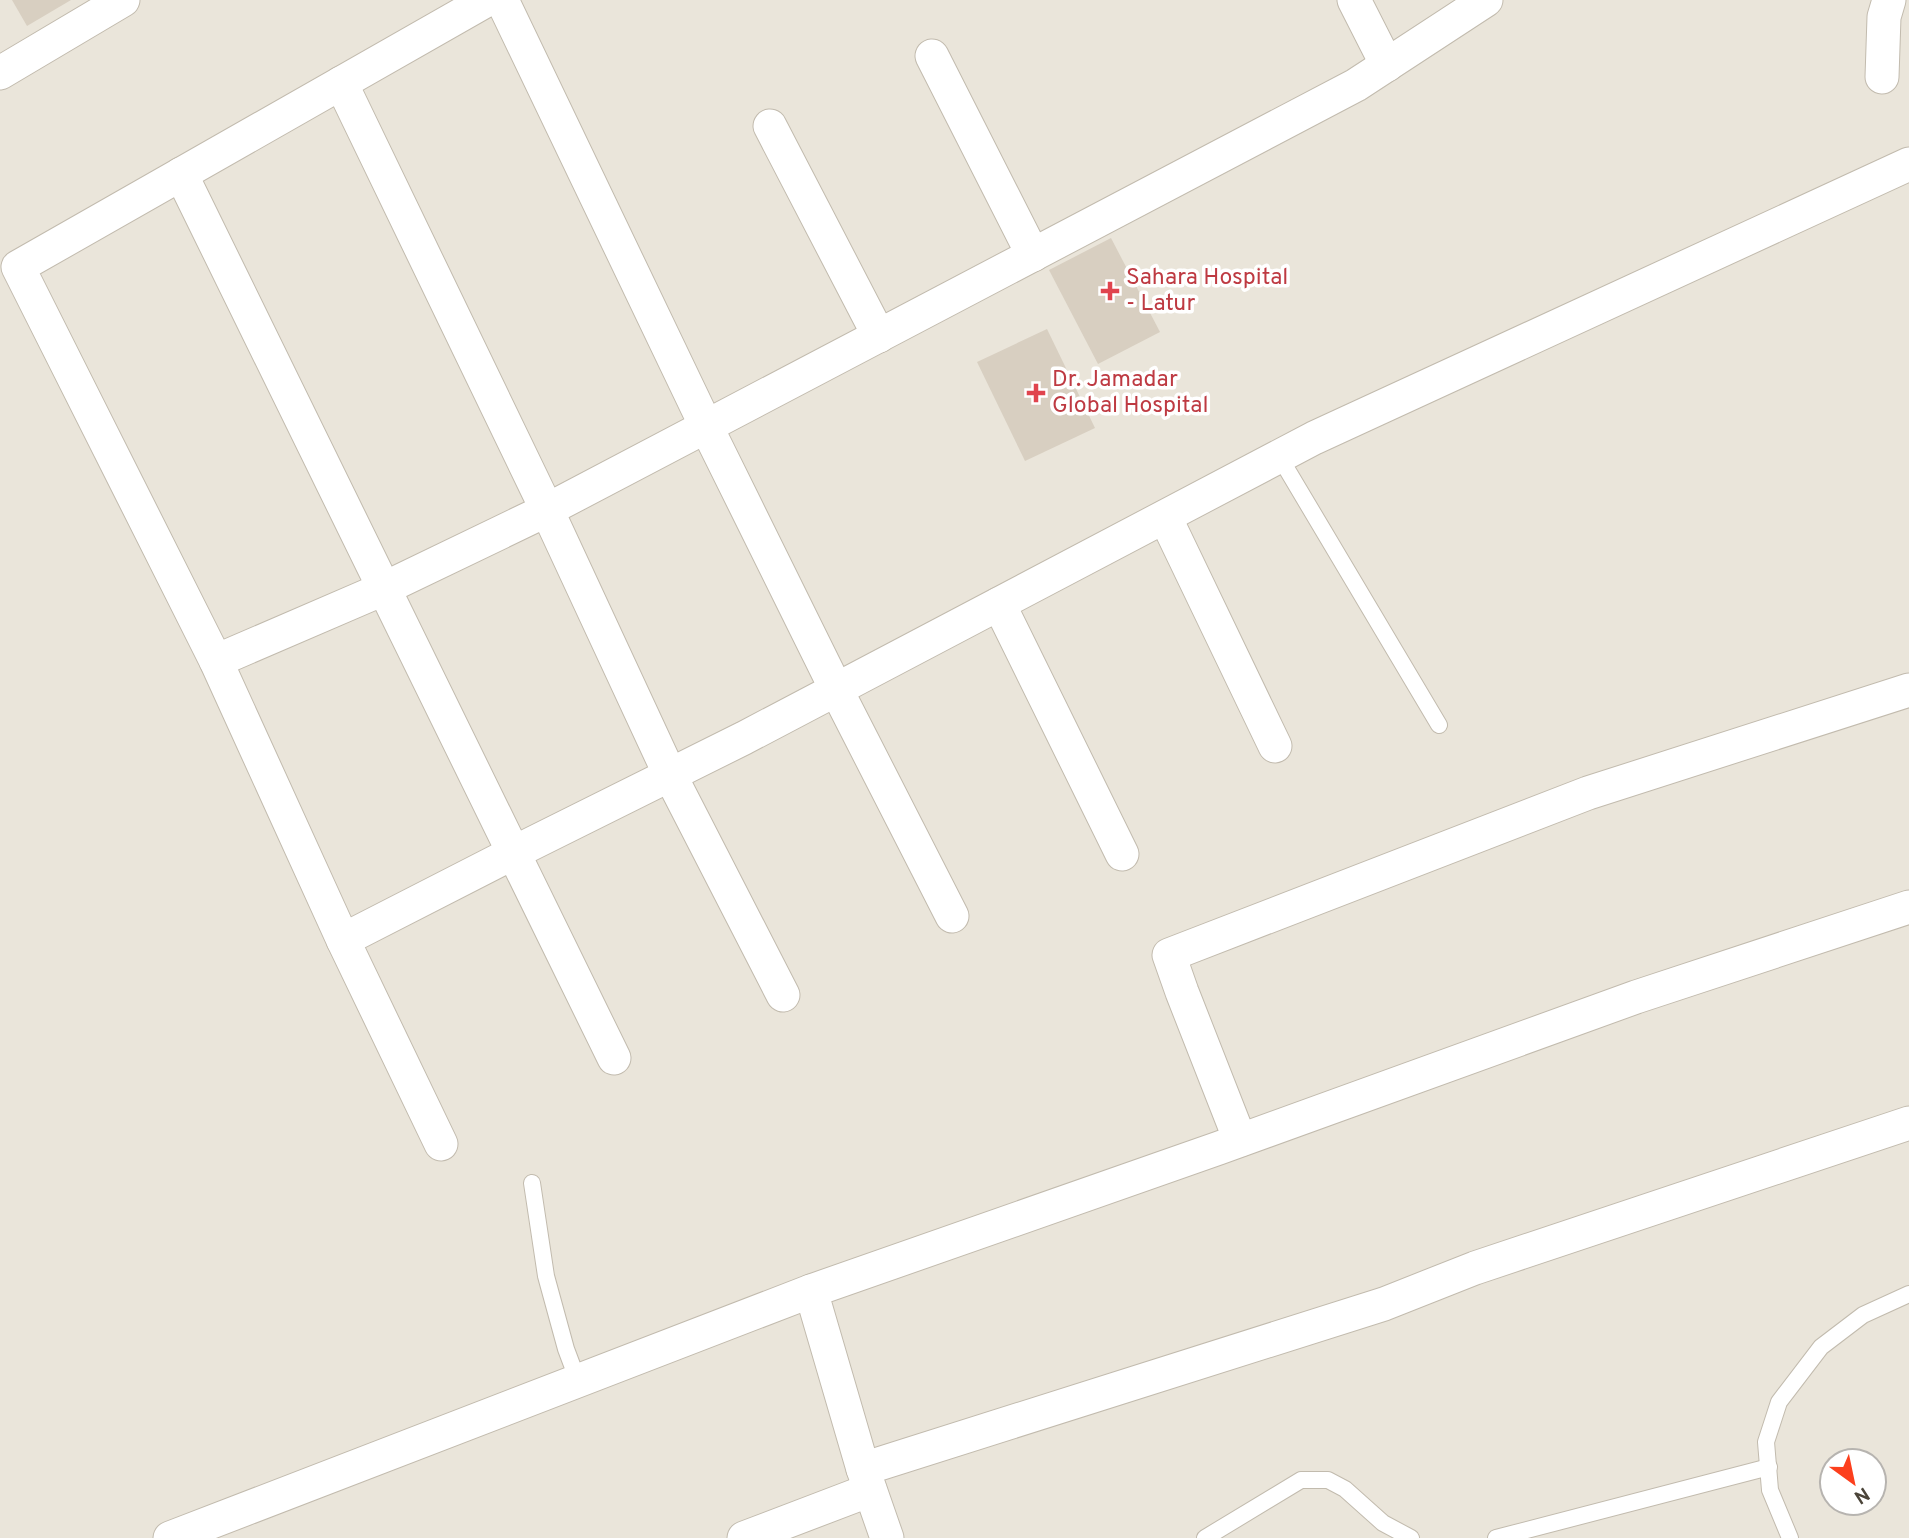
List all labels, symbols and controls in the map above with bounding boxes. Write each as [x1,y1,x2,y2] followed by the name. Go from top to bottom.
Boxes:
[1126,264,1288,319] place label: Sahara Hospital - Latur
[1100,281,1120,301] marker: Sahara Hospital - Latur
[1052,366,1208,421] place label: Dr. Jamadar Global Hospital
[1026,383,1046,403] marker: Dr. Jamadar Global Hospital
[1818,1447,1888,1517] north arrow
[1849,1481,1873,1508] text: N

